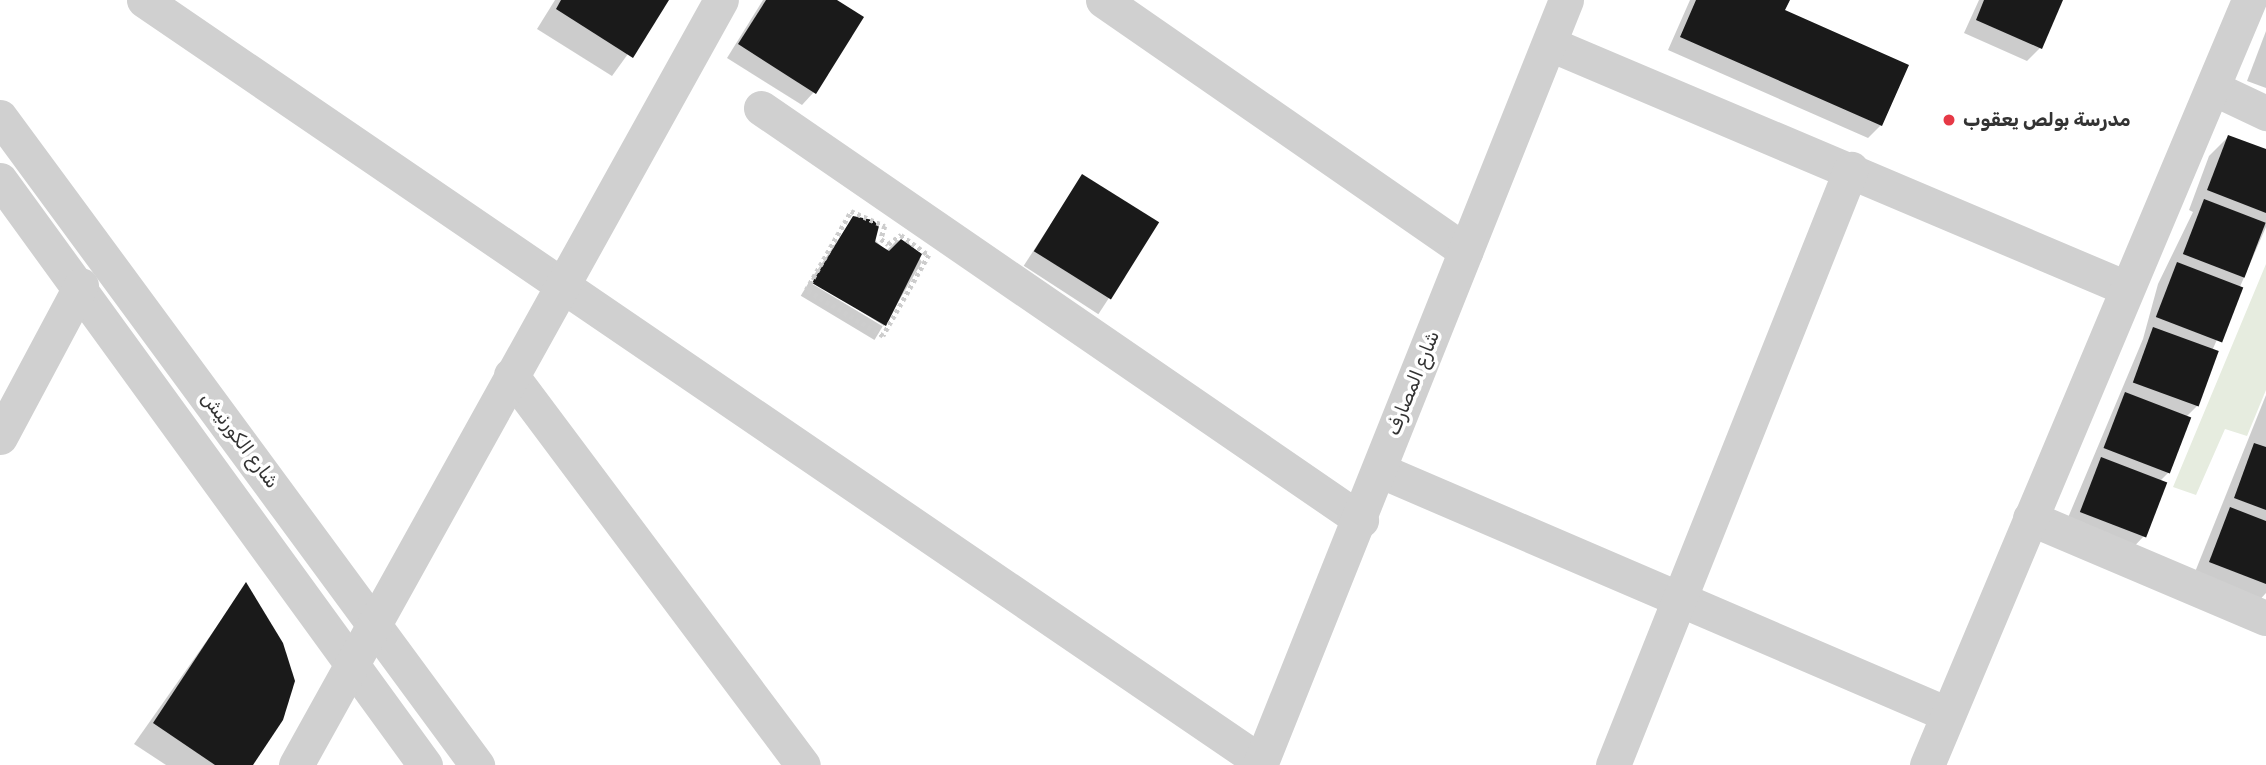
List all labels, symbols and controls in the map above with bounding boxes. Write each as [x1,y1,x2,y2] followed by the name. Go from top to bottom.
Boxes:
[1963,109,2131,131] place label: مدرسة بولص يعقوب
[1941,112,1957,128] marker: مدرسة بولص يعقوب
[1382,327,1444,439] street label: شارع المصارف
[196,387,284,493] street label: شارع الكورنيش

